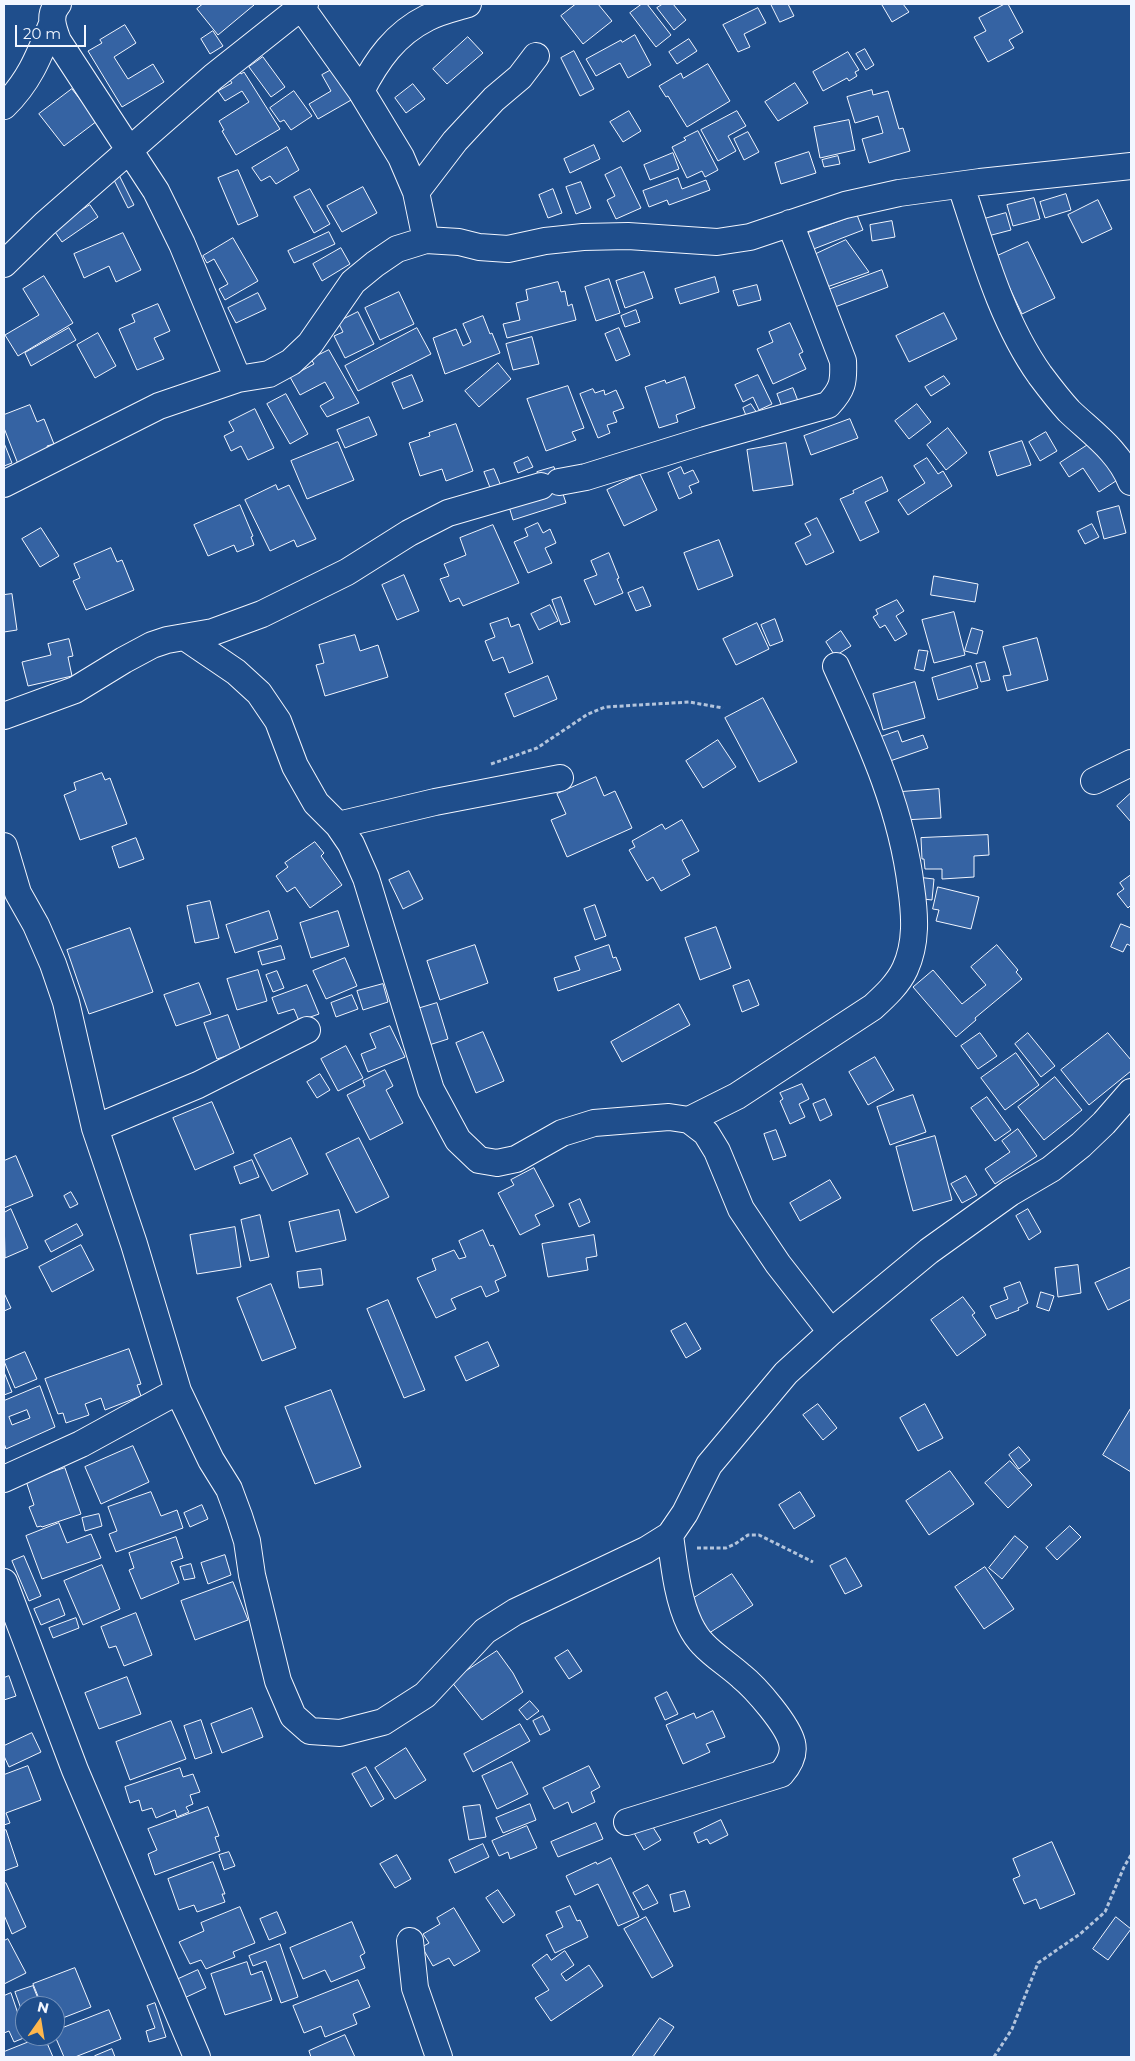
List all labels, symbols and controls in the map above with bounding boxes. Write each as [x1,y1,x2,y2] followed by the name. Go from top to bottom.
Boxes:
[18,15,89,47] scale bar
[23,24,61,43] text: 20 m
[15,1996,65,2046] north arrow
[36,1997,51,2017] text: N

